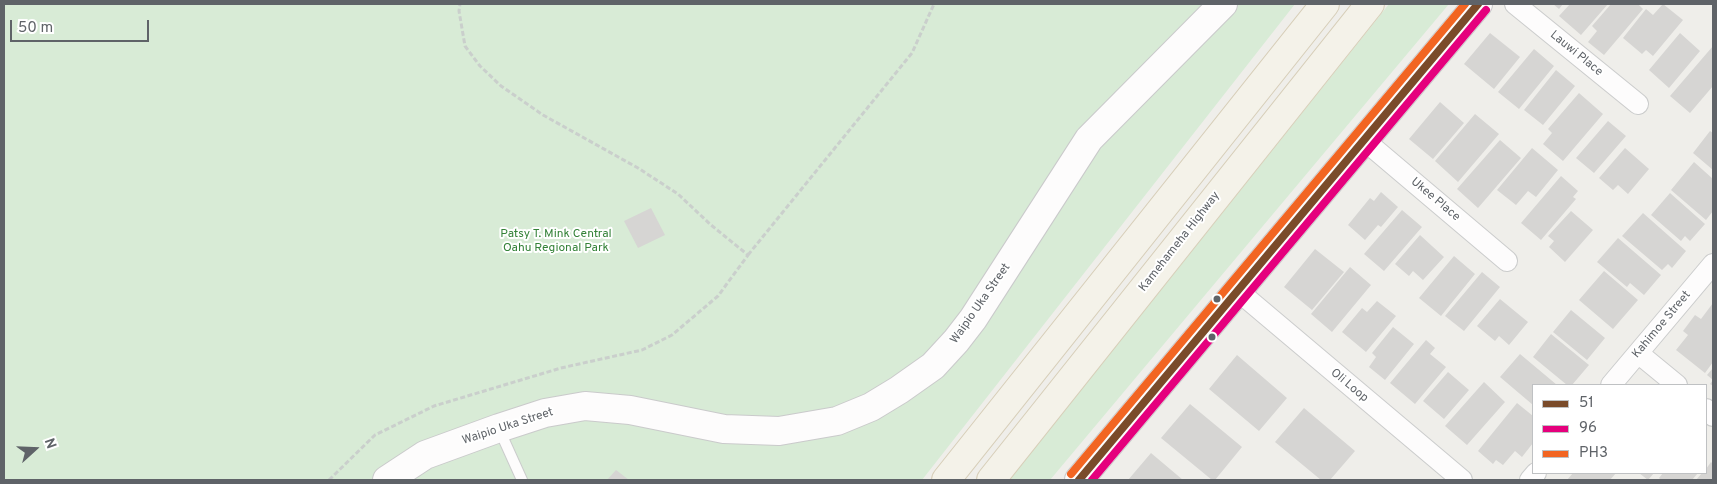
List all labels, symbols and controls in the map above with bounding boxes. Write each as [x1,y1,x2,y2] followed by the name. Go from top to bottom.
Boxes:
[12,10,151,42] scale bar
[18,19,53,38] text: 50 m
[1547,28,1605,80] street label: Lauwi Place
[1407,175,1463,225] street label: Ukee Place
[1136,189,1224,295] street label: Kamehameha Highway
[500,228,612,256] park label: Patsy T. Mink Central Oahu Regional Park
[948,261,1014,347] street label: Waipio Uka Street
[1630,288,1694,362] street label: Kahimoe Street
[1212,294,1222,304] unlabelled marker
[1207,332,1217,342] unlabelled marker
[1327,366,1371,406] street label: Oli Loop
[1532,384,1707,474] legend
[1579,394,1594,413] text: 51
[461,405,555,449] street label: Waipio Uka Street
[1579,419,1597,438] text: 96
[10,424,60,474] north arrow
[40,436,59,451] text: N
[1579,444,1608,463] text: PH3

